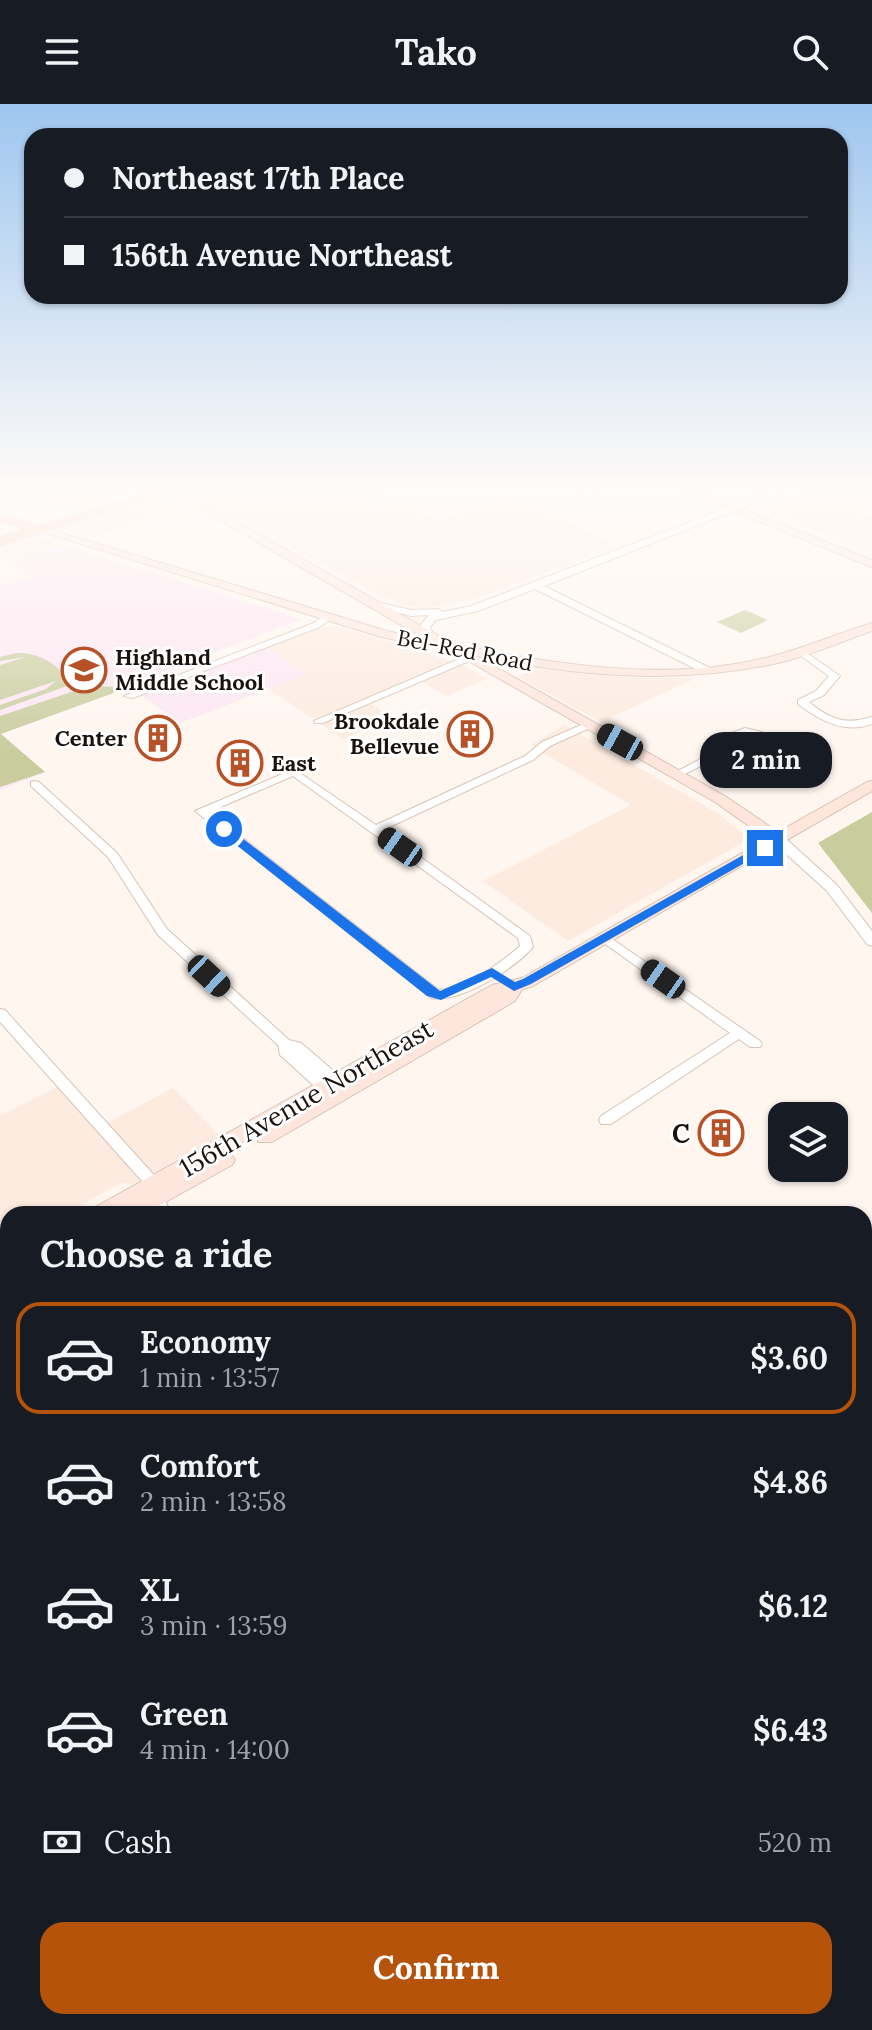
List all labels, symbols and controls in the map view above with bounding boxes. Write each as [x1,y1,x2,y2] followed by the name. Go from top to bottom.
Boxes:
[395,29,477,75] text: Tako
[40,30,84,74] icon: menu
[788,30,832,74] icon: search
[112,159,404,197] text: Northeast 17th Place
[112,236,452,274] text: 156th Avenue Northeast
[395,623,535,677] street label: Bel-Red Road
[115,643,264,696] place label: Highland Middle School
[60,646,108,694] school or university icon: Highland Middle School
[334,707,439,760] place label: Brookdale Bellevue
[446,710,494,758] building icon: Brookdale Bellevue
[134,714,182,762] building icon: Center
[593,720,647,764] car
[55,724,127,752] place label: Center
[699,732,831,788] callout: 2 min
[216,739,264,787] building icon: East
[731,743,801,776] text: 2 min
[271,749,317,777] place label: East
[206,811,242,847] route start
[373,823,427,871] car
[747,830,783,866] route end
[183,951,235,1001] car
[636,955,690,1003] car
[173,1012,439,1184] street label: 156th Avenue Northeast
[768,1102,848,1182] map controls
[768,1102,848,1182] button: layers
[697,1109,745,1157] building icon: C
[672,1117,690,1150] place label: C
[40,1231,272,1277] text: Choose a ride
[44,1322,116,1394] icon: car
[140,1323,271,1361] text: Economy
[750,1339,828,1377] text: $3.60
[140,1361,279,1394] text: 1 min · 13:57
[44,1446,116,1518] icon: car
[140,1447,260,1485] text: Comfort
[753,1463,828,1501] text: $4.86
[140,1485,287,1518] text: 2 min · 13:58
[44,1570,116,1642] icon: car
[140,1571,179,1609] text: XL
[758,1587,828,1625] text: $6.12
[140,1609,287,1642] text: 3 min · 13:59
[44,1694,116,1766] icon: car
[140,1695,228,1733] text: Green
[753,1711,828,1749] text: $6.43
[140,1733,290,1766] text: 4 min · 14:00
[40,1820,84,1864] icon: cash
[104,1823,172,1861] text: Cash
[758,1826,832,1859] text: 520 m
[40,1922,832,2014] button: Confirm

